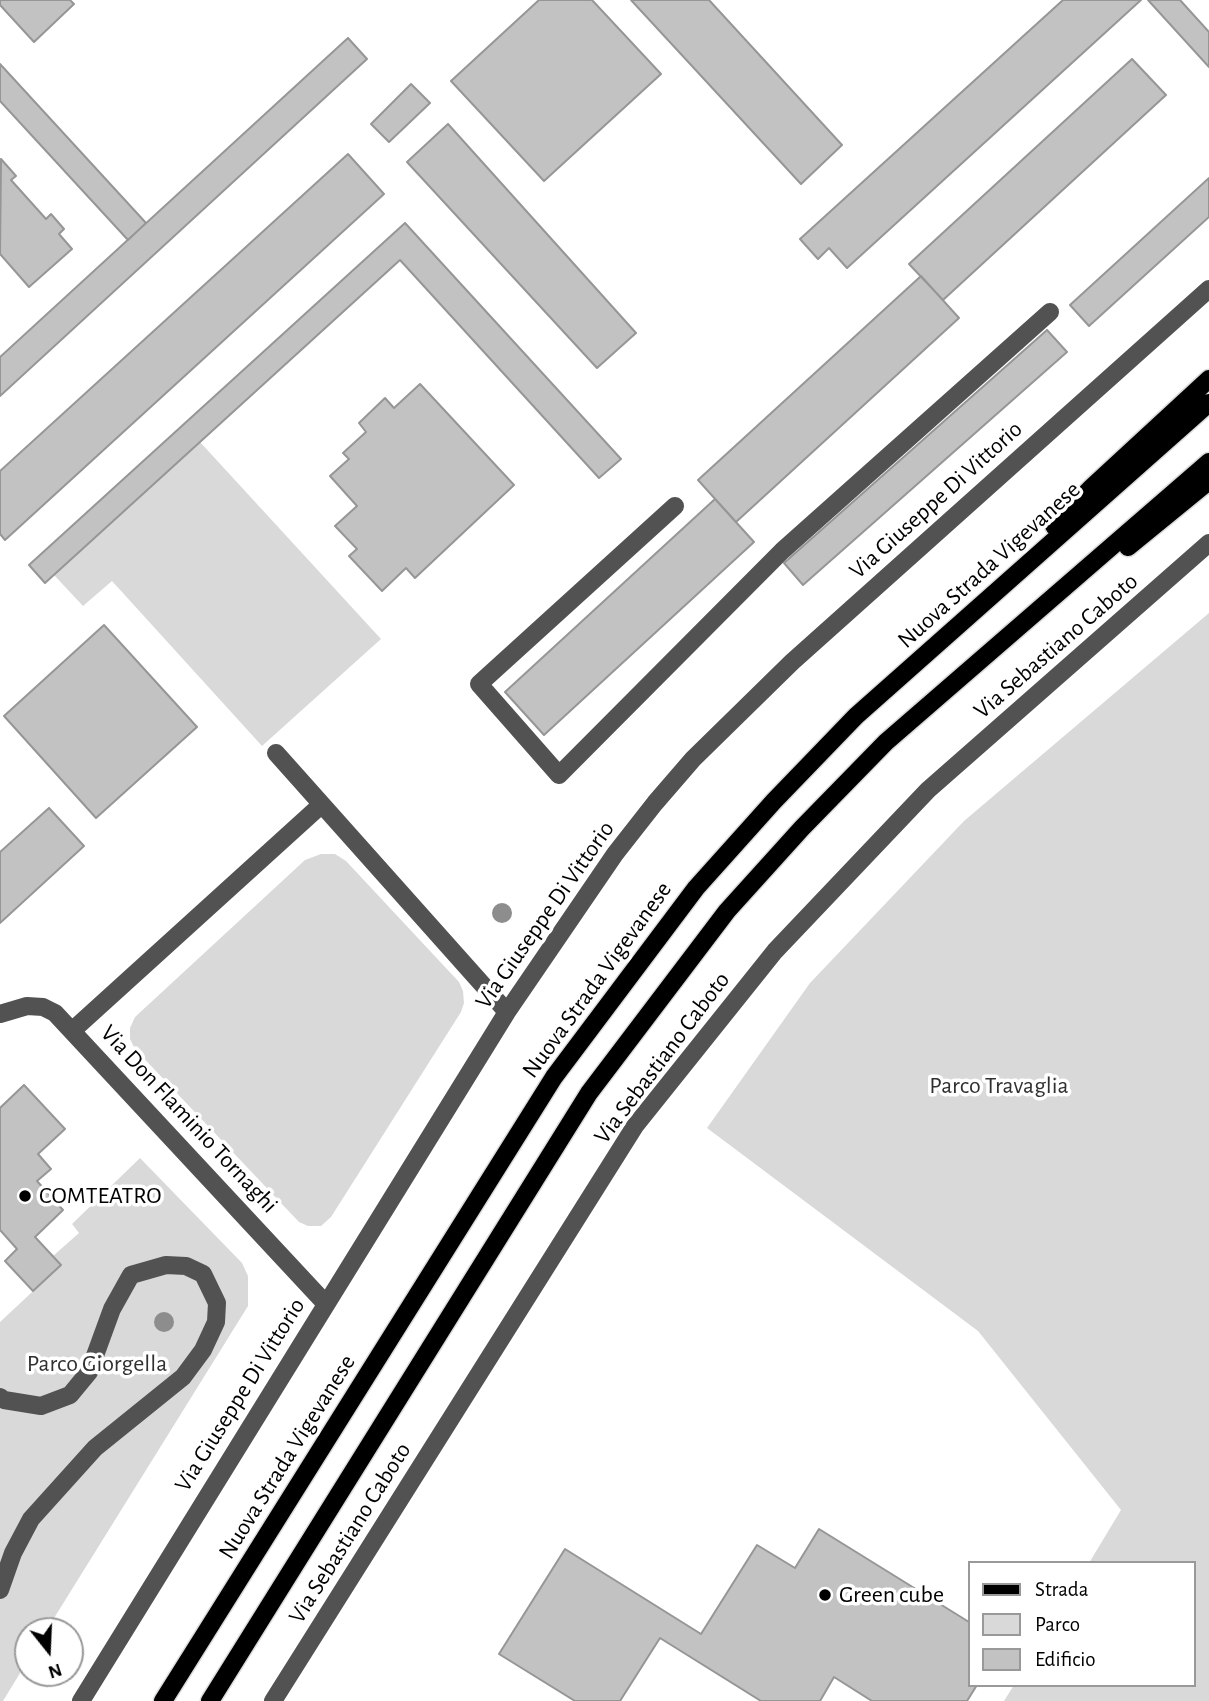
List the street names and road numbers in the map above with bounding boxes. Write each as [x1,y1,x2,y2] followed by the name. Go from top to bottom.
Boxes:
[844,415,1028,585] street label: Via Giuseppe Di Vittorio
[892,475,1086,655] street label: Nuova Strada Vigevanese
[968,567,1144,725] street label: Via Sebastiano Caboto
[469,816,621,1014] street label: Via Giuseppe Di Vittorio
[516,876,678,1084] street label: Nuova Strada Vigevanese
[588,966,736,1150] street label: Via Sebastiano Caboto
[94,1019,284,1219] street label: Via Don Flaminio Tornaghi
[169,1293,311,1497] street label: Via Giuseppe Di Vittorio
[212,1349,362,1565] street label: Nuova Strada Vigevanese
[283,1437,417,1629] street label: Via Sebastiano Caboto

